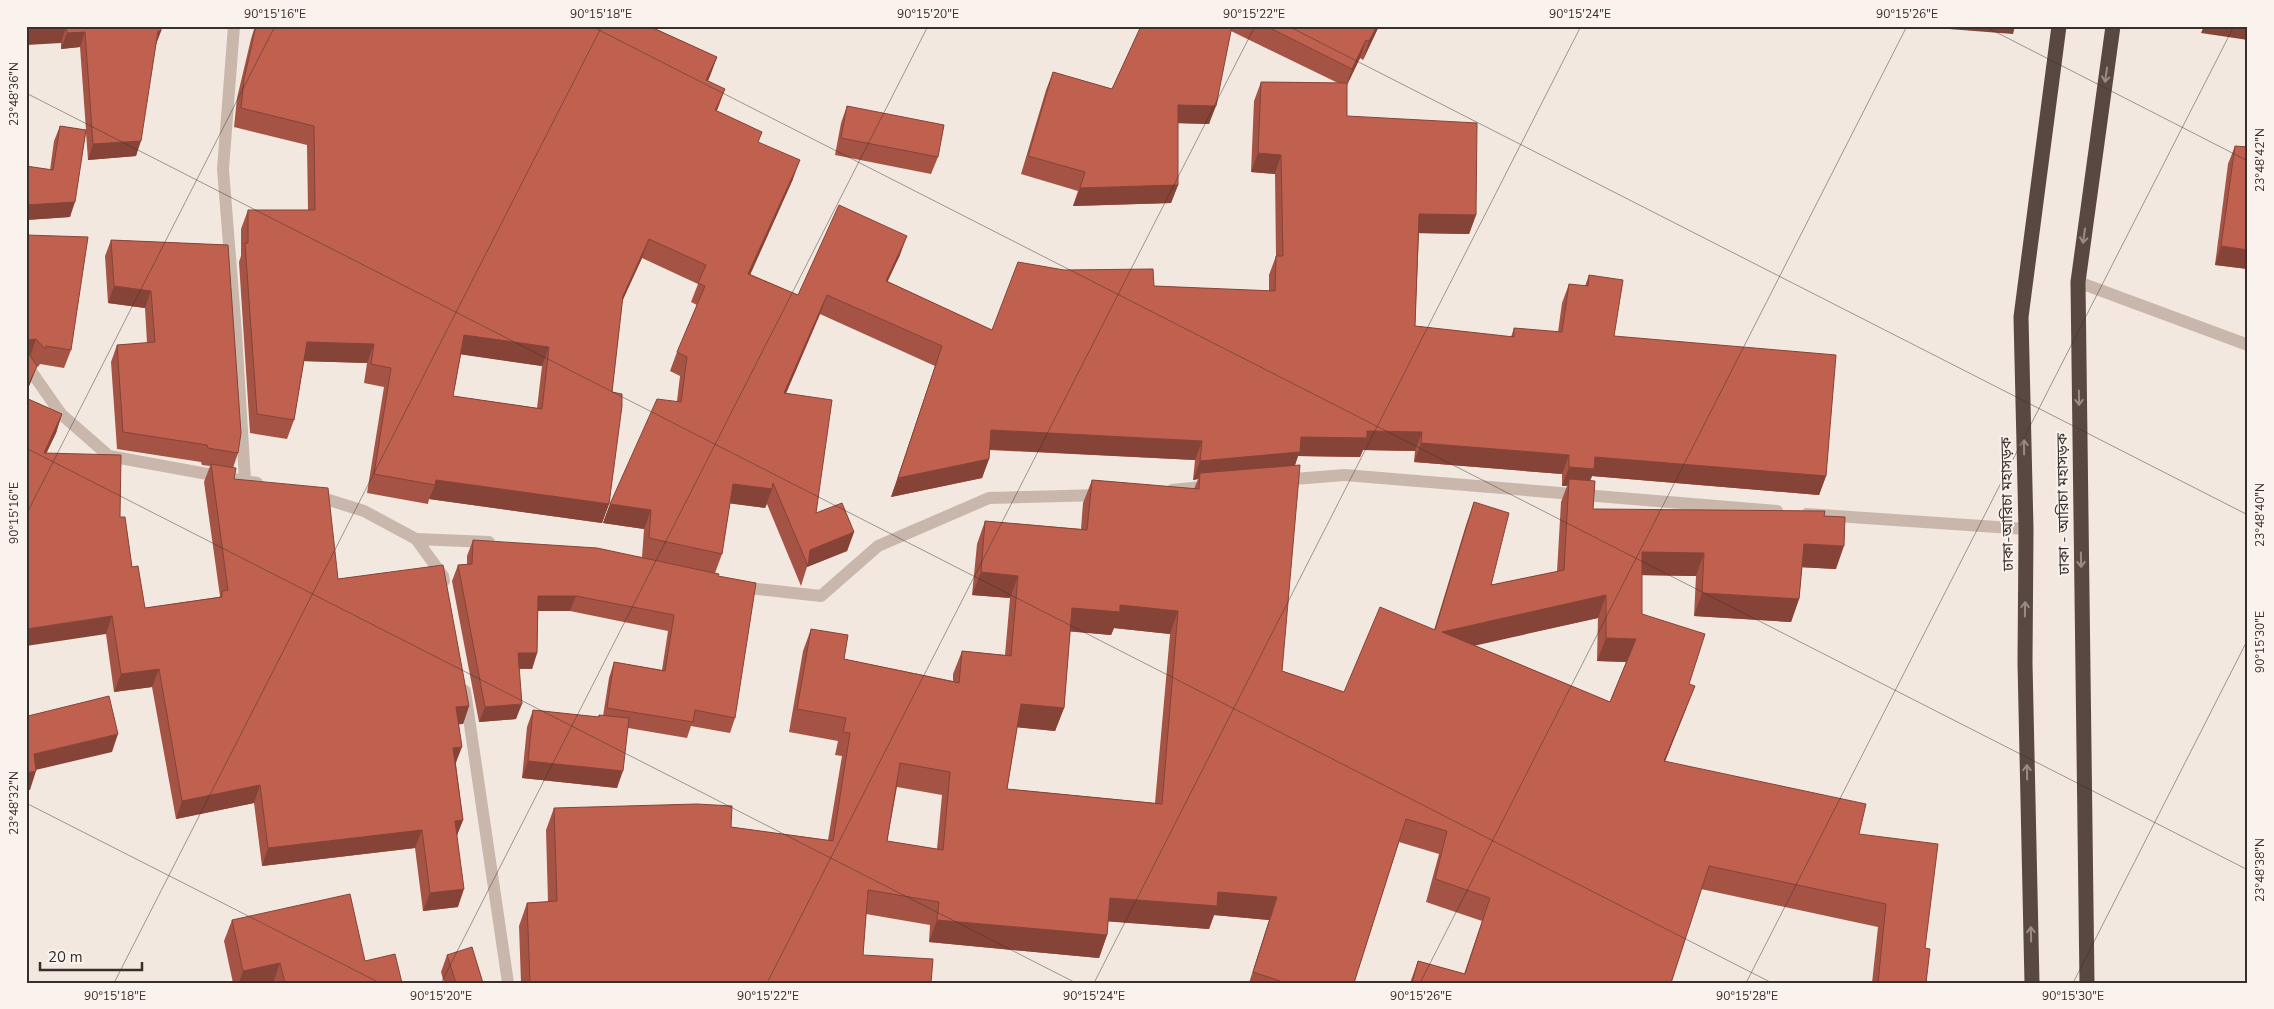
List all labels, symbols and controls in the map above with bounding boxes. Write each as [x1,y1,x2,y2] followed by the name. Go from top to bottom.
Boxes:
[244,6,306,22] text: 90°15'16"E
[570,6,632,22] text: 90°15'18"E
[897,6,959,22] text: 90°15'20"E
[1223,6,1285,22] text: 90°15'22"E
[1549,6,1611,22] text: 90°15'24"E
[1876,6,1938,22] text: 90°15'26"E
[6,62,22,126] text: 23°48'36"N
[2101,66,2111,82] one-way arrow
[2252,128,2268,192] text: 23°48'42"N
[2079,227,2089,243] one-way arrow
[2074,389,2084,405] one-way arrow
[2052,432,2074,576] street label: ঢাকা - আরিচা মহাসড়ক
[1996,436,2018,572] street label: ঢাকা-আরিচা মহাসড়ক
[2019,439,2029,455] one-way arrow
[6,482,22,544] text: 90°15'16"E
[2252,483,2268,547] text: 23°48'40"N
[2076,552,2086,568] one-way arrow
[2020,601,2030,618] one-way arrow
[2252,611,2268,673] text: 90°15'30"E
[2022,764,2032,780] one-way arrow
[6,771,22,835] text: 23°48'32"N
[2252,838,2268,902] text: 23°48'38"N
[2026,926,2036,942] one-way arrow
[40,939,142,971] scale bar
[48,947,83,967] text: 20 m
[84,988,146,1004] text: 90°15'18"E
[410,988,472,1004] text: 90°15'20"E
[737,988,799,1004] text: 90°15'22"E
[1063,988,1125,1004] text: 90°15'24"E
[1390,988,1452,1004] text: 90°15'26"E
[1716,988,1778,1004] text: 90°15'28"E
[2042,988,2104,1004] text: 90°15'30"E

